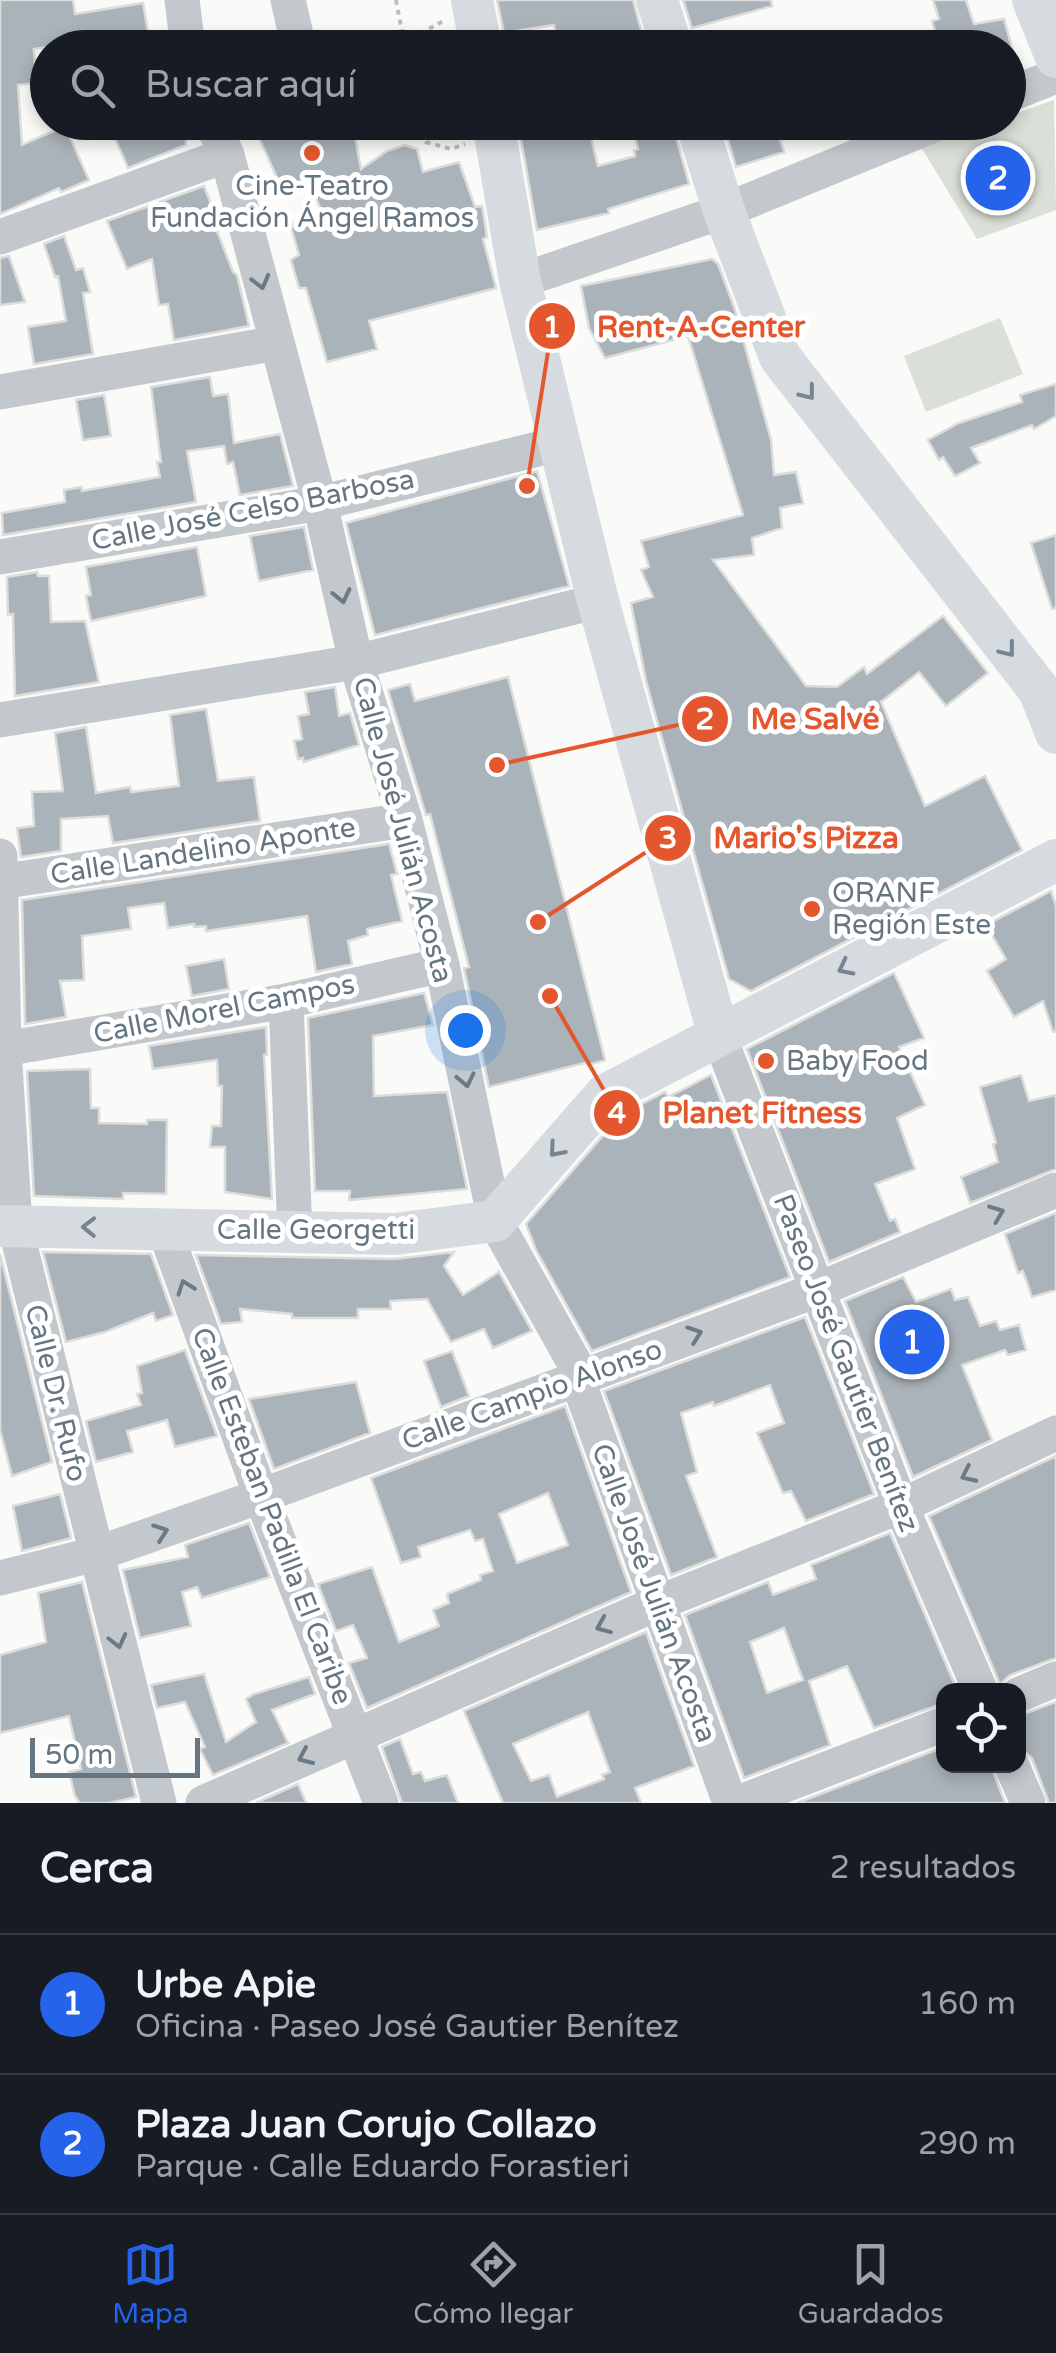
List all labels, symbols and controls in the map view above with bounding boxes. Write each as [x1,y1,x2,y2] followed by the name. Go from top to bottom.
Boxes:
[30,30,1026,140] search box
[65,58,120,113] icon: search
[145,62,356,108] text: Buscar aquí
[966,140,1030,216] pin: 2
[301,142,323,164] marker: Cine-Teatro Fundación Ángel Ramos
[150,169,474,235] place label: Cine-Teatro Fundación Ángel Ramos
[249,273,270,290] one-way arrow
[527,296,826,356] callout: Rent-A-Center
[543,309,561,346] text: 1
[597,309,806,346] text: Rent-A-Center
[797,382,814,400] one-way arrow
[89,462,417,558] street label: Calle José Celso Barbosa
[330,587,351,604] one-way arrow
[996,639,1013,657] one-way arrow
[346,673,460,987] street label: Calle José Julián Acosta
[680,689,899,749] callout: Me Salvé
[696,701,714,738] text: 2
[751,701,879,738] text: Me Salvé
[643,808,919,868] callout: Mario's Pizza
[48,810,358,892] street label: Calle Landelino Aponte
[659,820,677,857] text: 3
[713,820,899,857] text: Mario's Pizza
[832,876,991,942] place label: ORANF Región Este
[801,898,823,920] marker: ORANF Región Este
[837,956,855,975] one-way arrow
[90,967,358,1051] street label: Calle Morel Campos
[440,1005,491,1056] your location
[786,1044,929,1078] place label: Baby Food
[755,1050,777,1072] marker: Baby Food
[455,1071,476,1088] one-way arrow
[592,1083,882,1143] callout: Planet Fitness
[608,1095,627,1132] text: 4
[662,1095,862,1132] text: Planet Fitness
[550,1139,568,1157] one-way arrow
[766,1189,926,1537] street label: Paseo José Gautier Benítez
[987,1204,1004,1224] one-way arrow
[217,1213,415,1247] street label: Calle Georgetti
[80,1217,96,1238] one-way arrow
[176,1279,197,1296] one-way arrow
[18,1301,94,1485] street label: Calle Dr. Rufo
[880,1304,944,1380] pin: 1
[184,1323,360,1709] street label: Calle Esteban Padilla El Caribe
[686,1325,703,1346] one-way arrow
[397,1332,667,1458] street label: Calle Campio Alonso
[584,1439,724,1747] street label: Calle José Julián Acosta
[960,1462,978,1482] one-way arrow
[151,1523,168,1543] one-way arrow
[595,1614,613,1634] one-way arrow
[106,1632,127,1649] one-way arrow
[936,1683,1026,1773] map controls
[936,1683,1026,1773] button: locate
[30,1733,200,1778] scale bar
[45,1738,113,1772] text: 50 m
[297,1744,315,1764] one-way arrow
[40,1843,154,1894] text: Cerca
[830,1849,1016,1887] text: 2 resultados
[135,1962,316,2008] text: Urbe Apie
[62,1985,83,2023] text: 1
[918,1985,1016,2023] text: 160 m
[135,2008,679,2046] text: Oficina · Paseo José Gautier Benítez
[135,2102,597,2148] text: Plaza Juan Corujo Collazo
[62,2125,83,2163] text: 2
[918,2125,1016,2163] text: 290 m
[135,2148,630,2186] text: Parque · Calle Eduardo Forastieri
[112,2237,189,2331] tab: Mapa
[413,2237,573,2331] tab: Cómo llegar
[798,2237,944,2331] tab: Guardados

